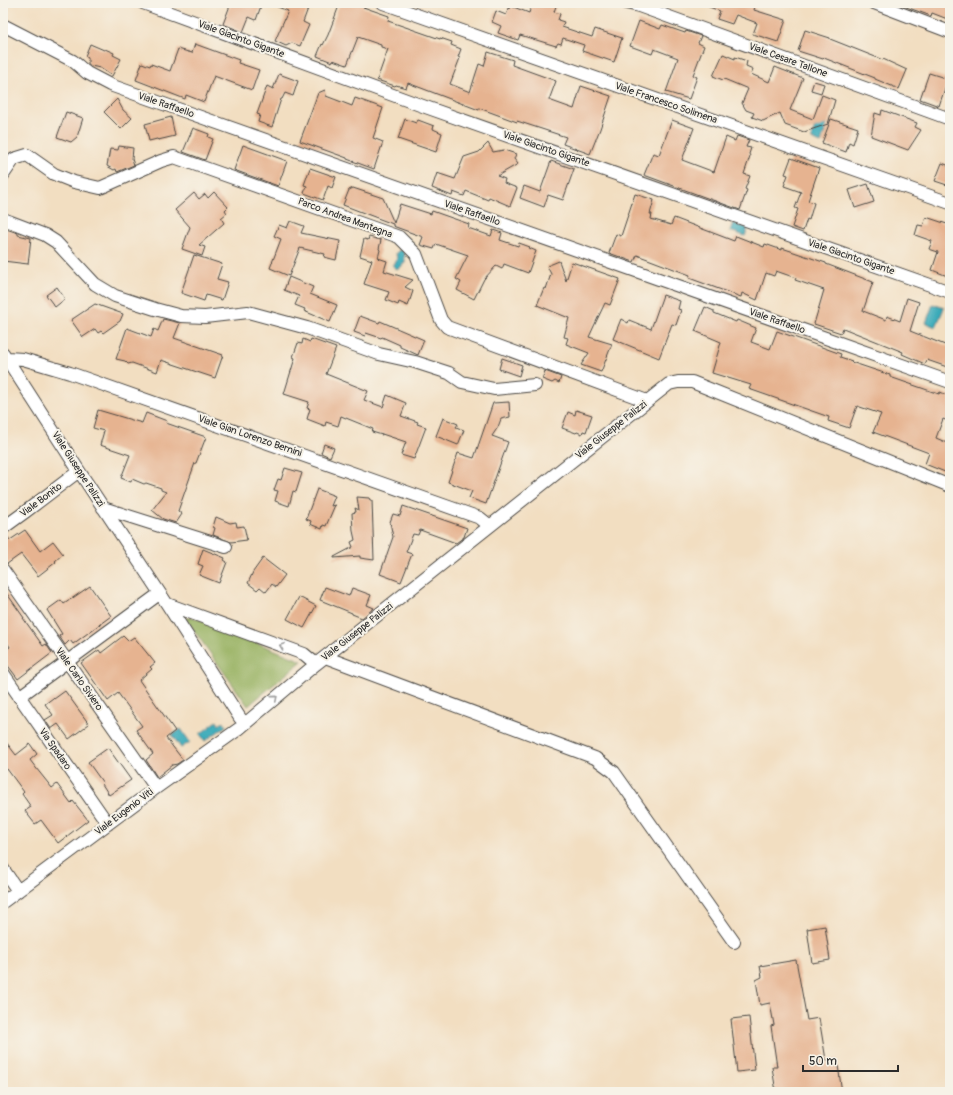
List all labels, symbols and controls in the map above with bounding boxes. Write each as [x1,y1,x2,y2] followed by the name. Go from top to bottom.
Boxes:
[196,18,286,60] street label: Viale Giacinto Gigante
[747,40,829,80] street label: Viale Cesare Tallone
[613,80,719,126] street label: Viale Francesco Solimena
[136,90,196,120] street label: Viale Raffaello
[501,128,591,170] street label: Viale Giacinto Gigante
[296,195,394,241] street label: Parco Andrea Mantegna
[442,198,502,228] street label: Viale Raffaello
[806,236,896,278] street label: Viale Giacinto Gigante
[747,306,807,336] street label: Viale Raffaello
[573,398,649,462] street label: Viale Giuseppe Palizzi
[197,413,304,459] street label: Viale Gian Lorenzo Bernini
[49,429,107,509] street label: Viale Giuseppe Palizzi
[18,480,65,520] street label: Viale Bonito
[319,600,395,664] street label: Viale Giuseppe Palizzi
[279,642,286,651] one-way arrow
[53,645,106,713] street label: Viale Carlo Siviero
[270,696,278,703] one-way arrow
[36,726,74,773] street label: Via Spadaro
[92,786,156,838] street label: Viale Eugenio Viti
[803,1047,898,1073] scale bar
[809,1054,837,1069] text: 50 m

